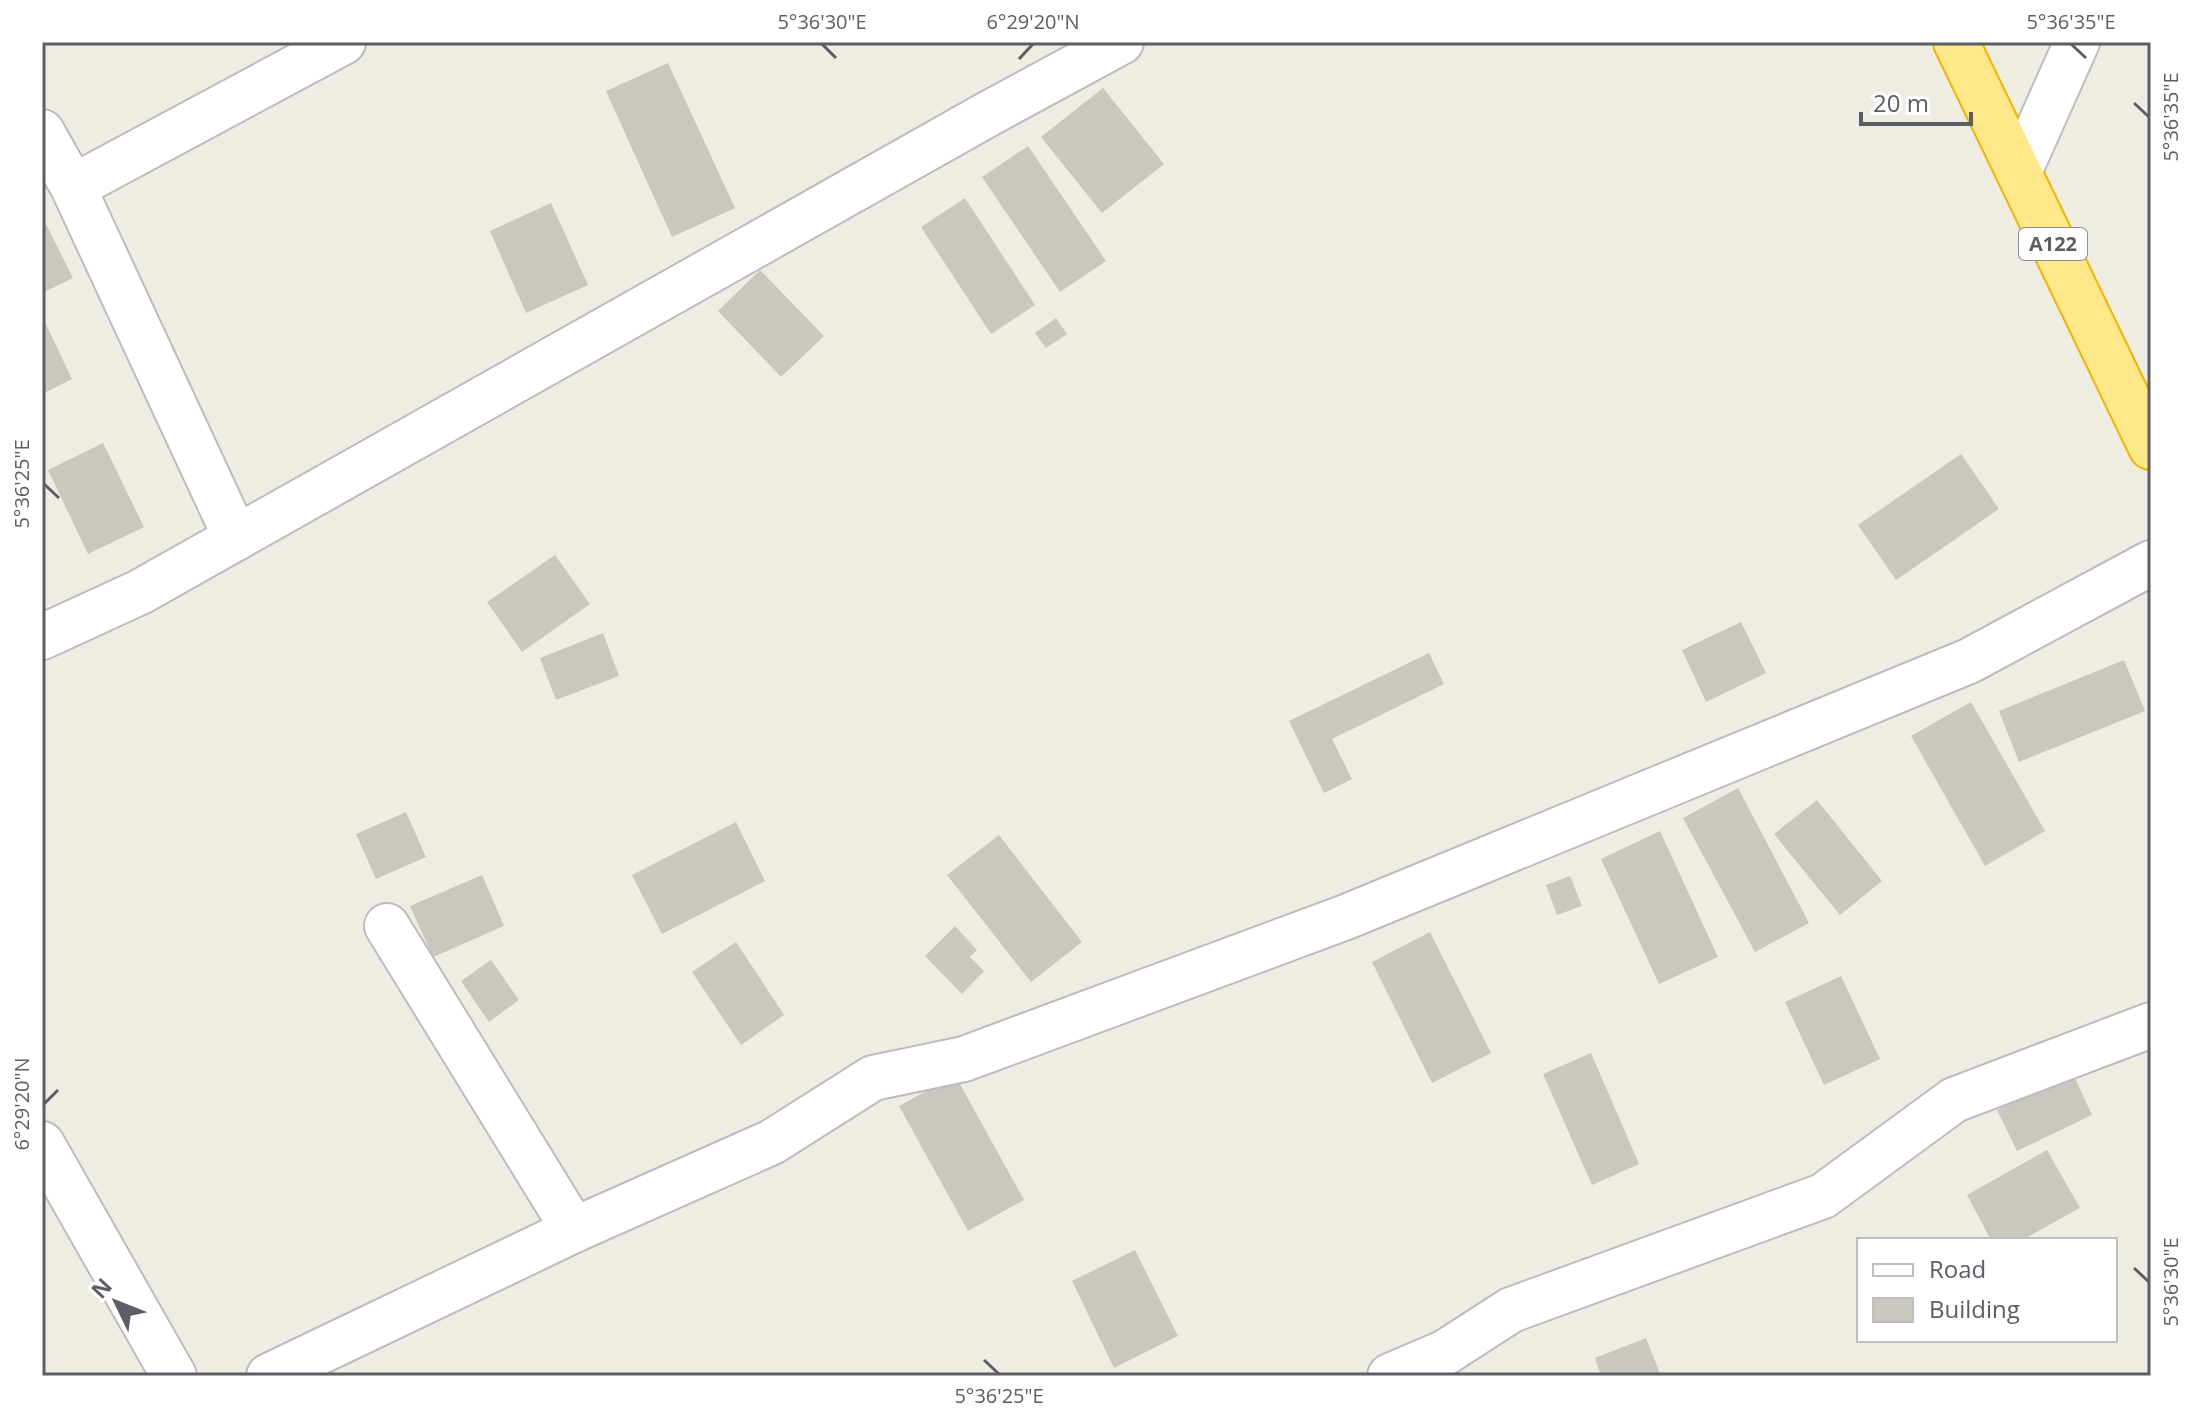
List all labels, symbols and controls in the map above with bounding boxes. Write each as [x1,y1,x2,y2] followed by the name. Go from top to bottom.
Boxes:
[777,8,867,35] text: 5°36'30"E
[986,8,1080,35] text: 6°29'20"N
[2026,8,2116,35] text: 5°36'35"E
[2157,72,2184,162] text: 5°36'35"E
[1861,76,1971,126] scale bar
[1873,86,1929,119] text: 20 m
[2019,228,2087,260] road number: A122
[8,439,35,529] text: 5°36'25"E
[8,1057,35,1151] text: 6°29'20"N
[2157,1237,2184,1327] text: 5°36'30"E
[1857,1238,2117,1342] legend
[1929,1252,1986,1285] text: Road
[76,1262,156,1342] north arrow
[84,1271,118,1304] text: N
[1929,1292,2020,1325] text: Building
[954,1382,1044,1409] text: 5°36'25"E

